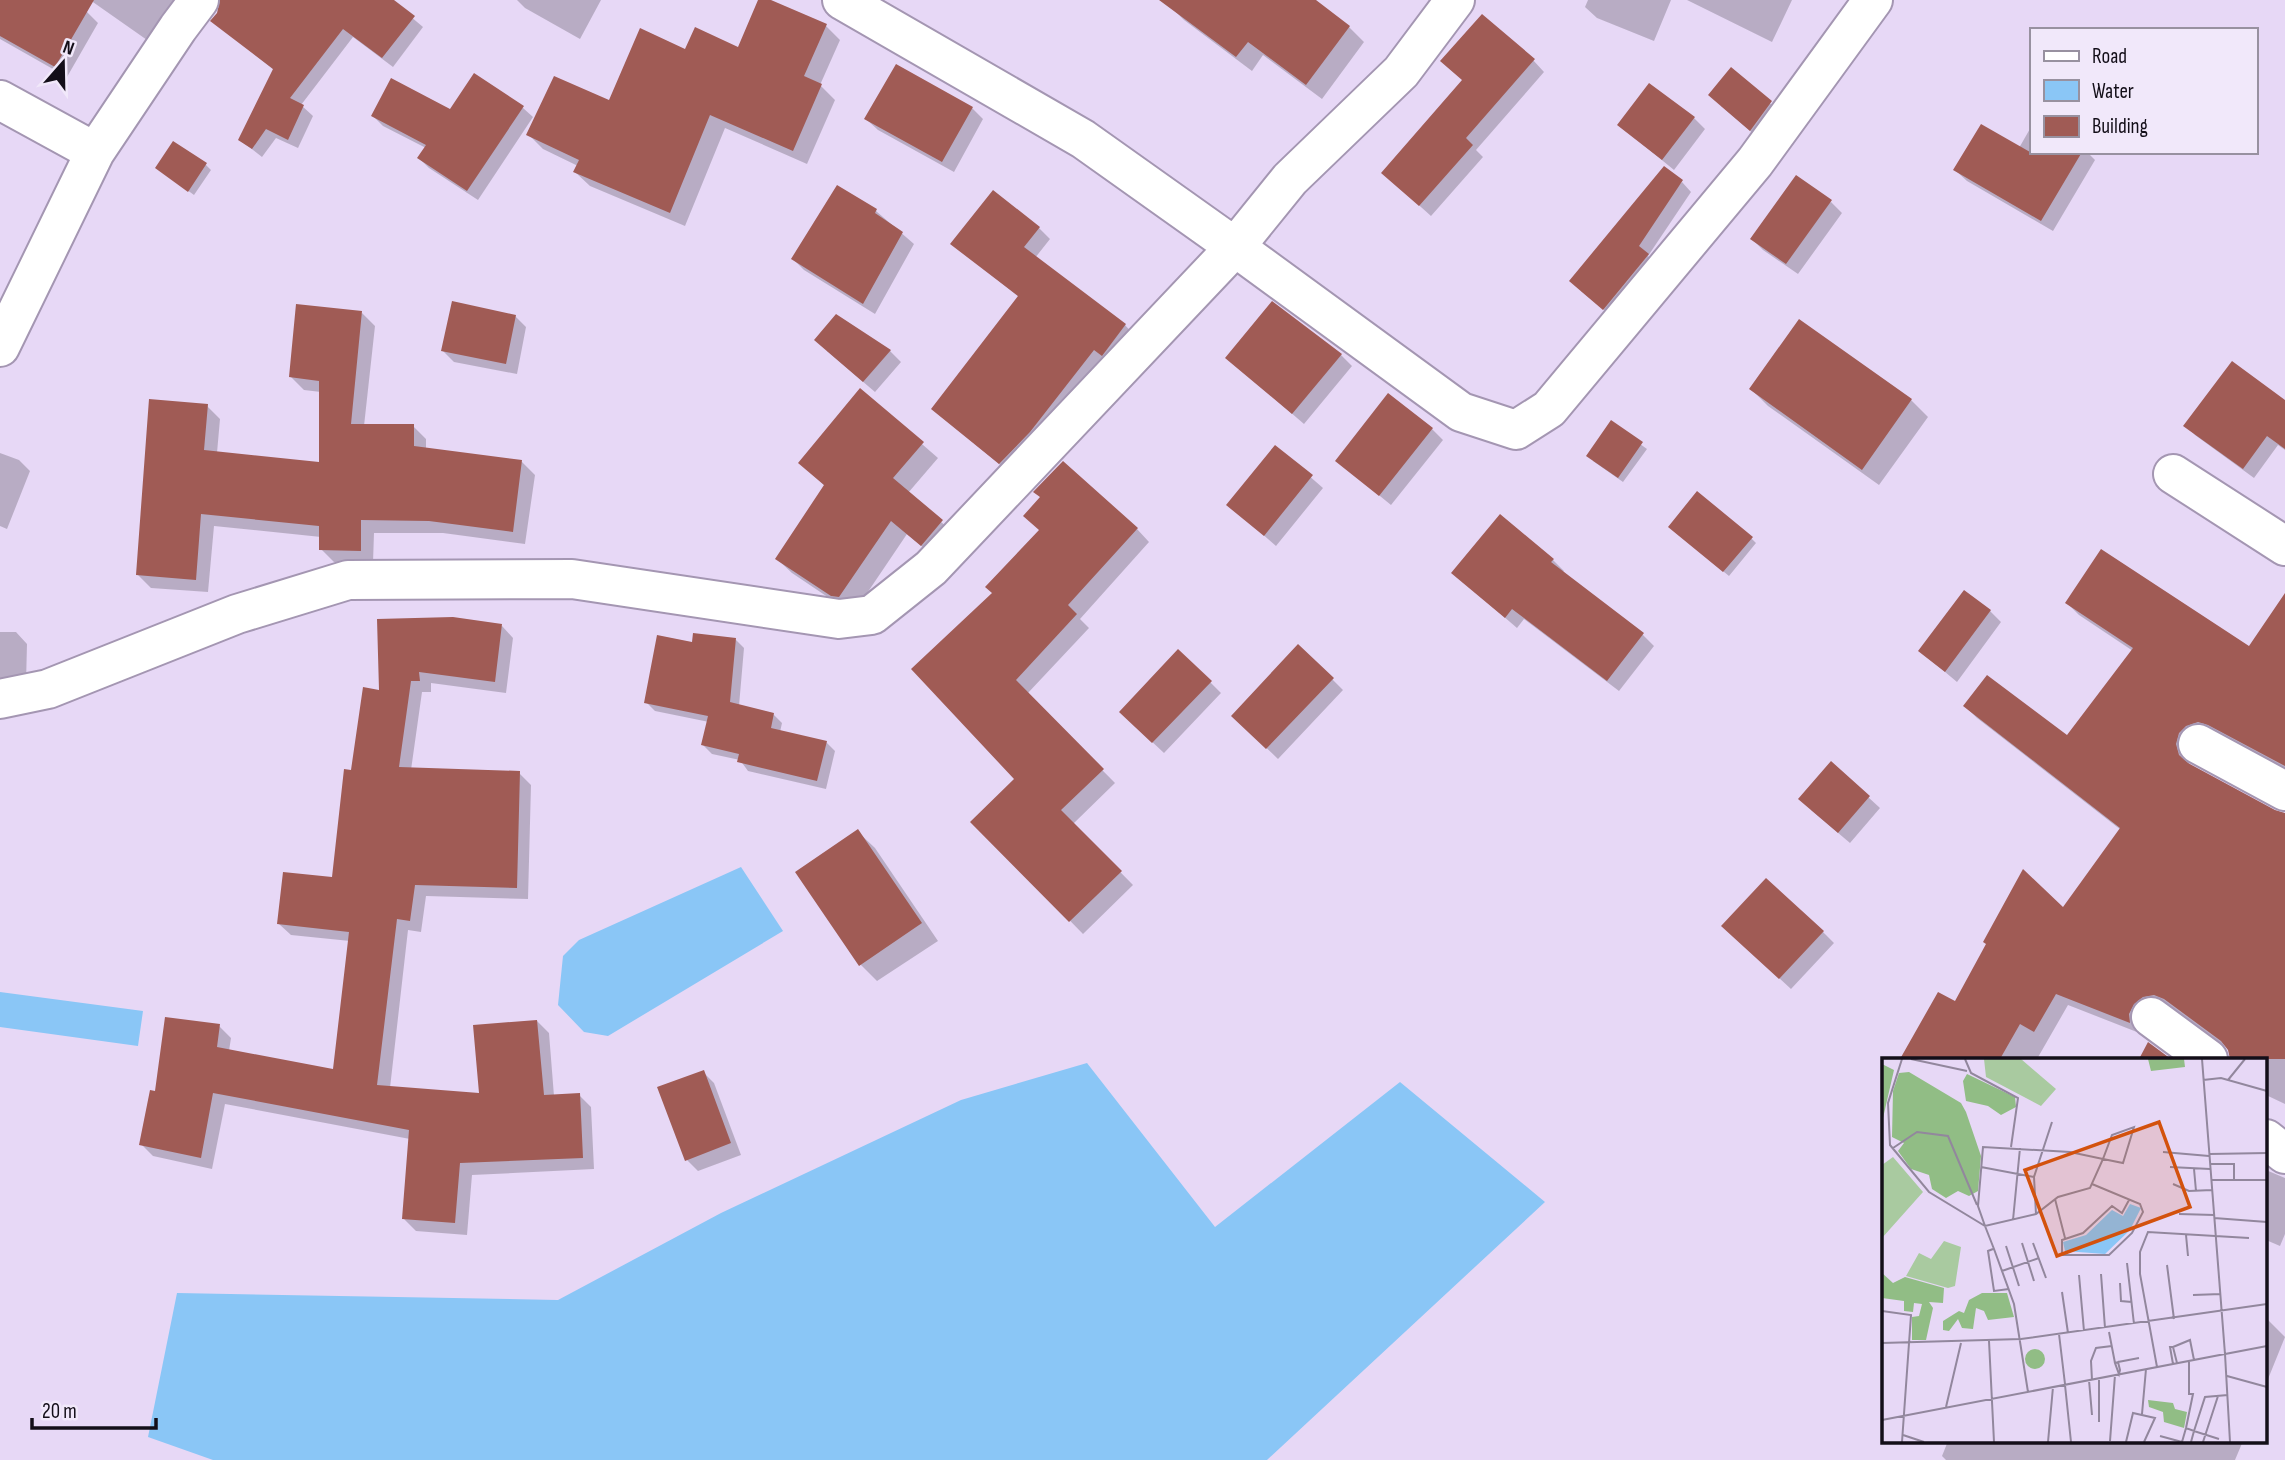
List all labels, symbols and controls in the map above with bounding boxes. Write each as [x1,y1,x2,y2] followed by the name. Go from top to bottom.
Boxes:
[28,28,98,98] north arrow
[2030,28,2257,154] legend
[60,36,77,61] text: N
[2092,44,2127,69] text: Road
[2092,79,2134,104] text: Water
[2092,114,2148,139] text: Building
[1882,1058,2268,1442] inset map
[32,1386,156,1430] scale bar
[42,1399,77,1424] text: 20 m

